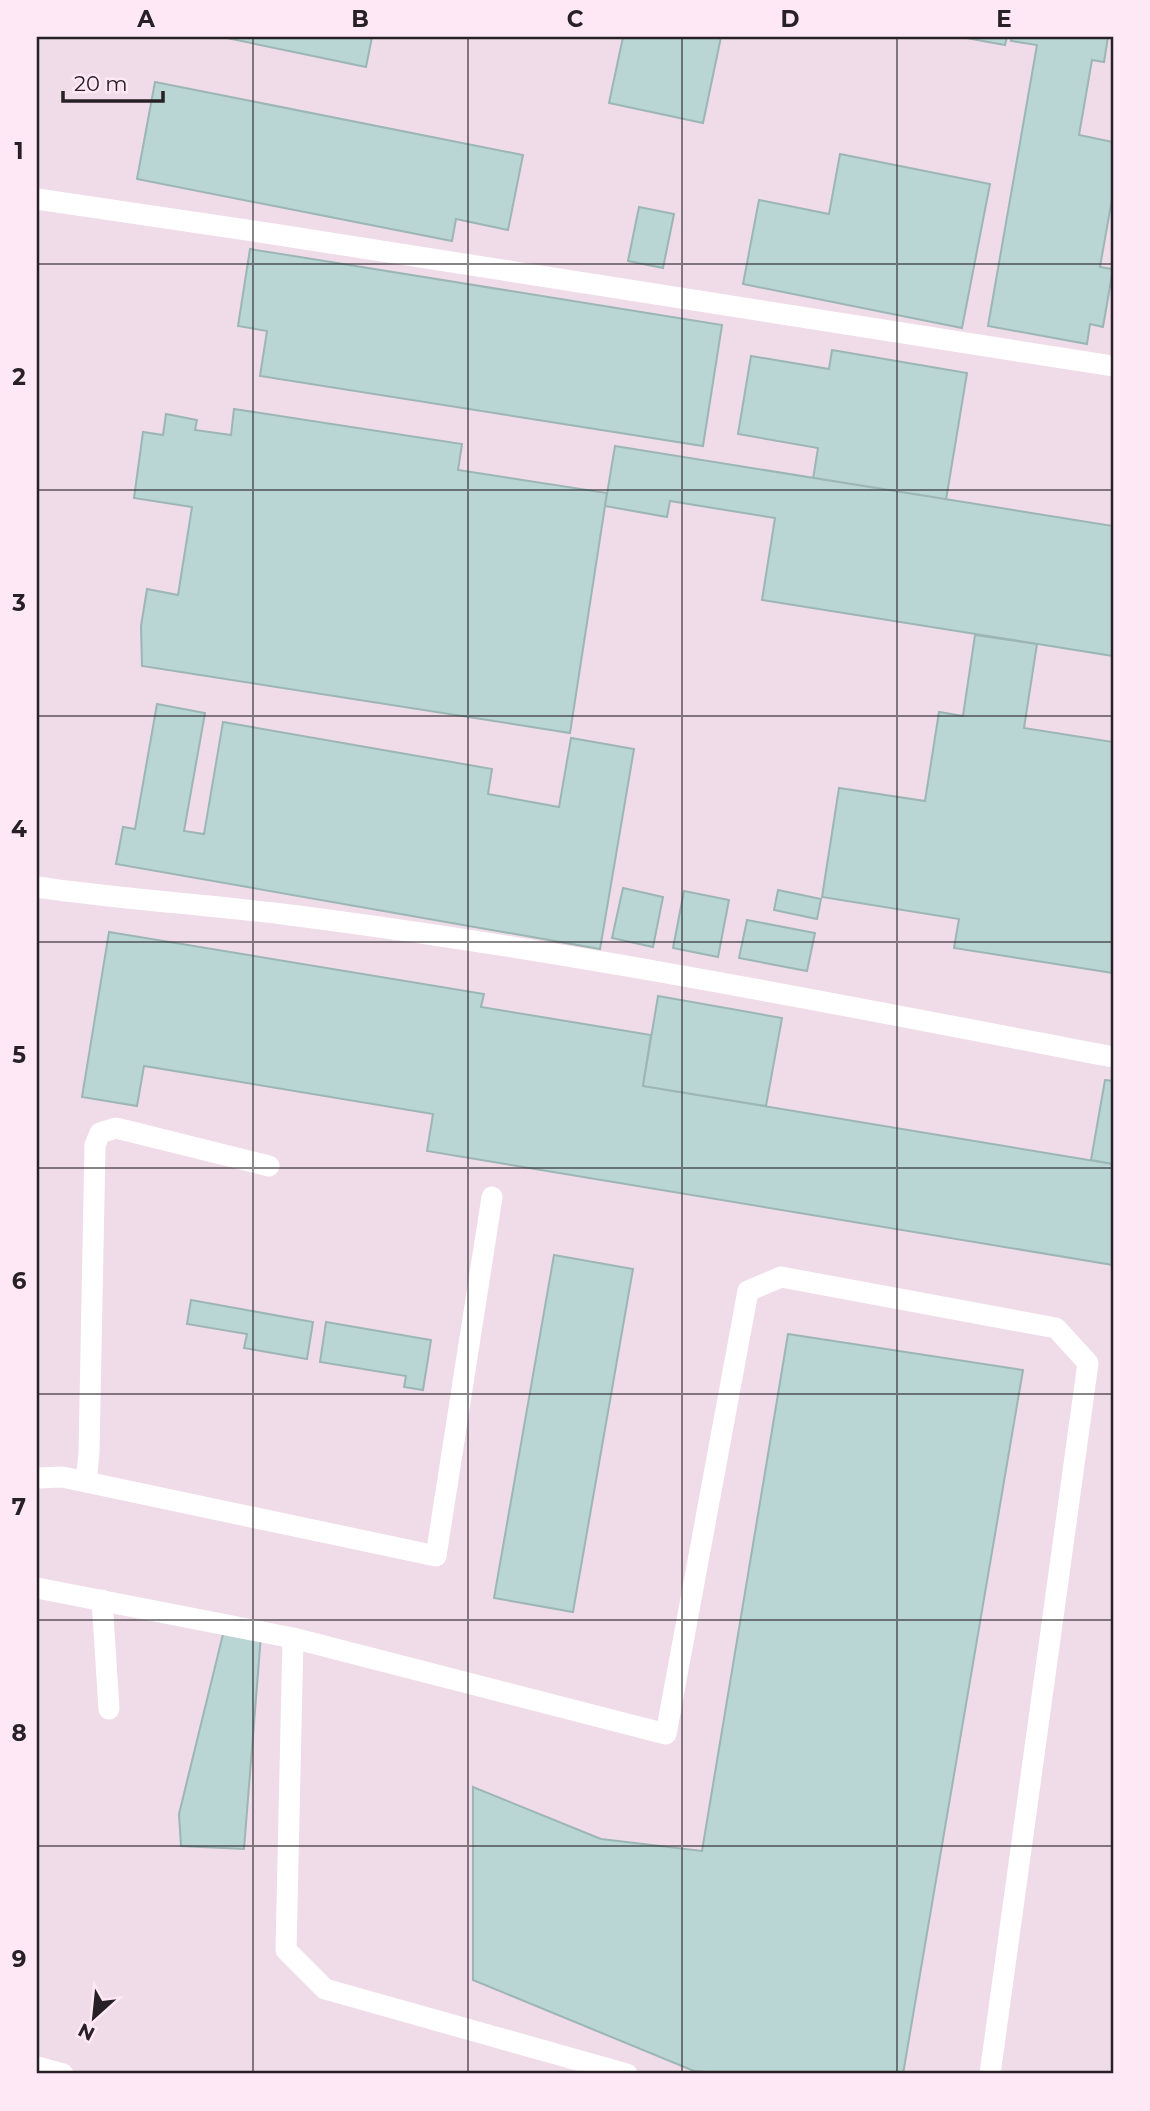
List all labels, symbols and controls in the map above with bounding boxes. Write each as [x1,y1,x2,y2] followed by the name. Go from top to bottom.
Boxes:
[136,5,155,33] text: A
[351,5,369,33] text: B
[567,5,584,33] text: C
[781,5,800,33] text: D
[996,5,1012,33] text: E
[63,60,163,104] scale bar
[74,71,128,96] text: 20 m
[14,137,24,165] text: 1
[12,363,26,391] text: 2
[11,589,26,617] text: 3
[11,815,27,843] text: 4
[12,1041,26,1069] text: 5
[12,1267,27,1295] text: 6
[12,1493,26,1521] text: 7
[11,1719,27,1747] text: 8
[12,1945,26,1973] text: 9
[60,1982,130,2052] north arrow
[74,2018,99,2045] text: N

